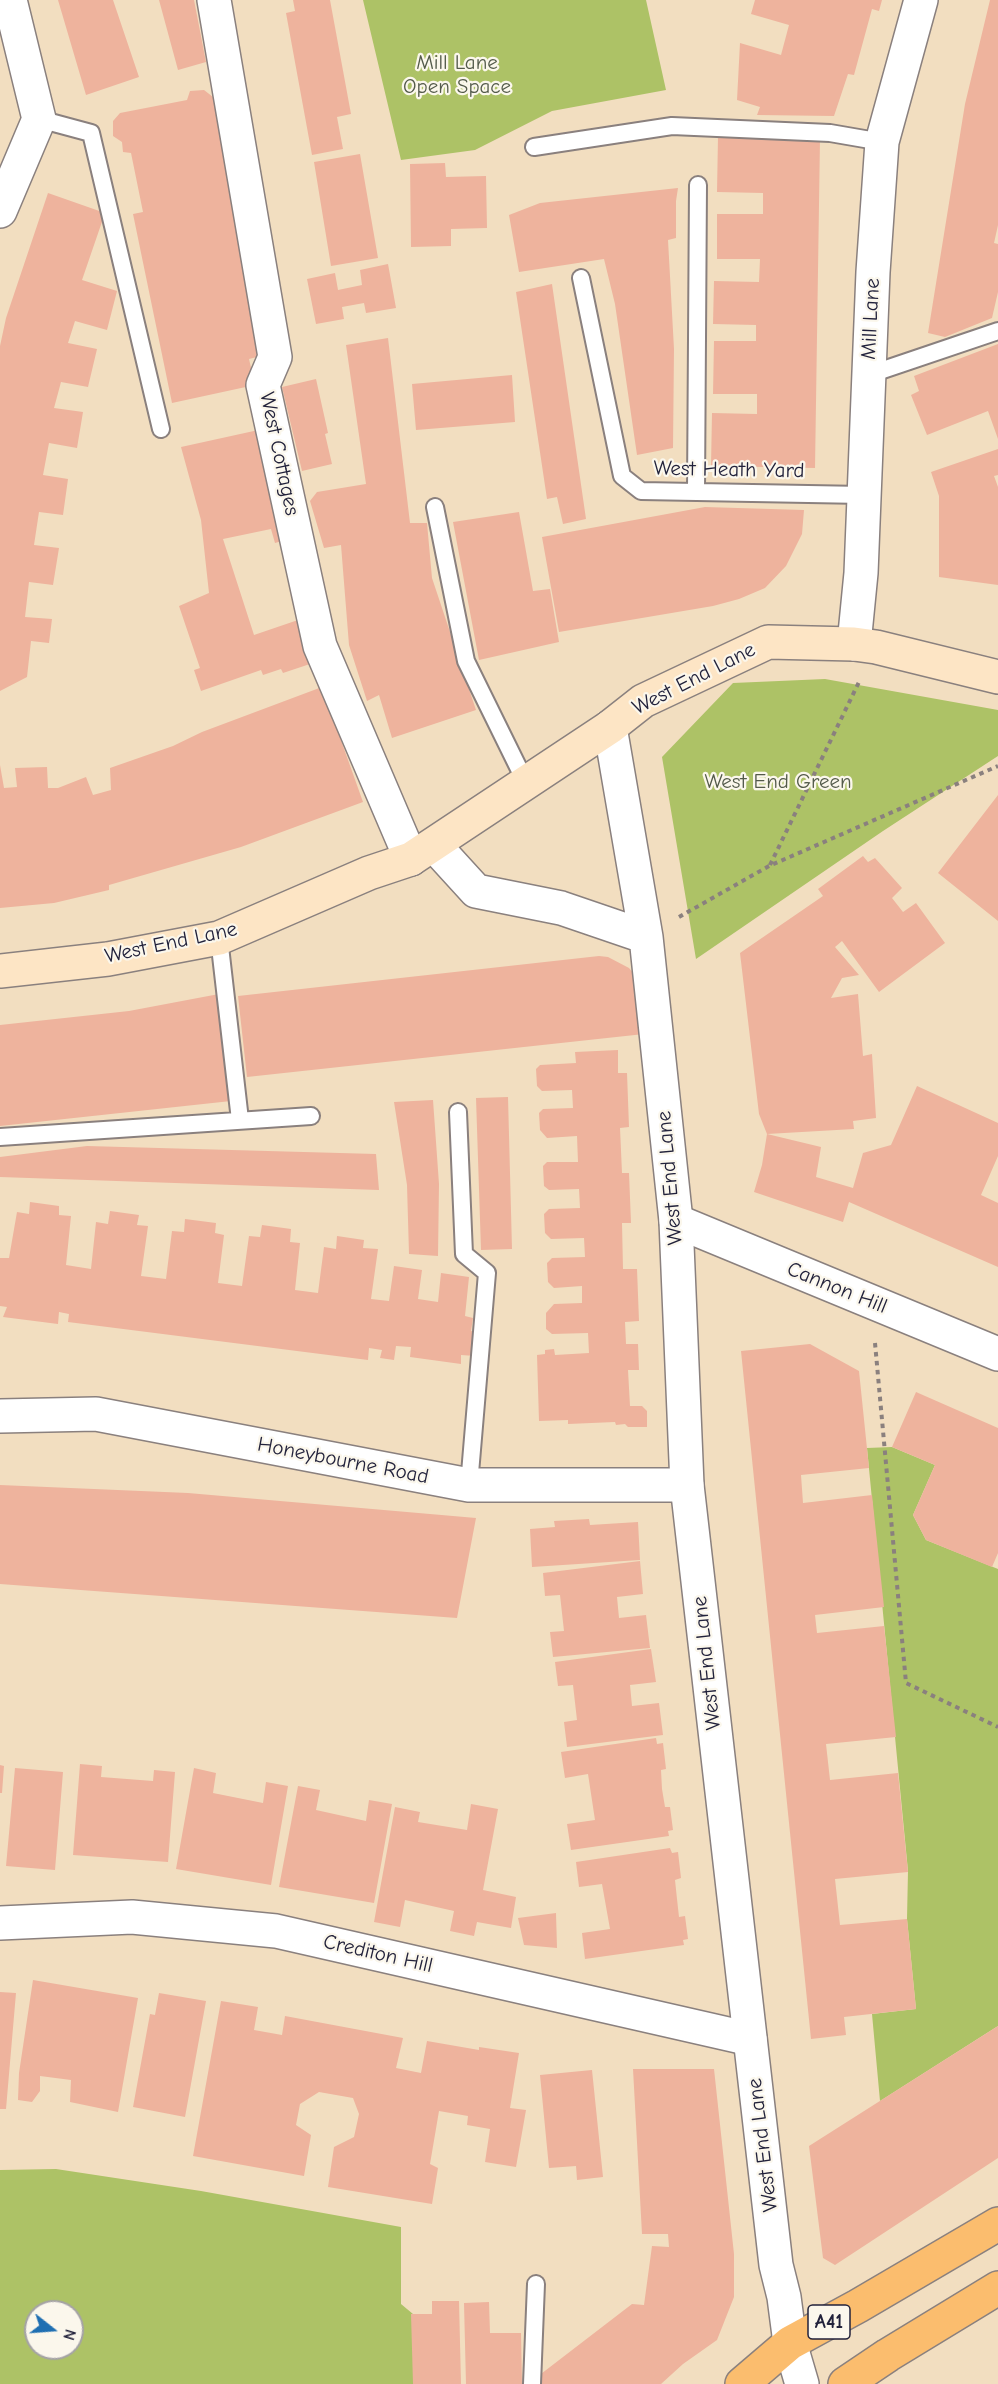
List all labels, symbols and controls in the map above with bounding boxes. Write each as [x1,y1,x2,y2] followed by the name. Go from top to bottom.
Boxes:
[403,50,511,100] park label: Mill Lane Open Space
[856,278,886,360] street label: Mill Lane
[254,390,304,518] street label: West Cottages
[653,456,805,484] street label: West Heath Yard
[628,637,760,721] street label: West End Lane
[704,769,852,795] park label: West End Green
[103,917,239,969] street label: West End Lane
[652,1110,688,1246] street label: West End Lane
[783,1256,891,1320] street label: Cannon Hill
[255,1432,431,1490] street label: Honeybourne Road
[687,1595,727,1731] street label: West End Lane
[321,1929,435,1979] street label: Crediton Hill
[742,2077,784,2213] street label: West End Lane
[24,2300,84,2360] north arrow
[808,2305,850,2339] road number: A41
[59,2327,79,2342] text: N

